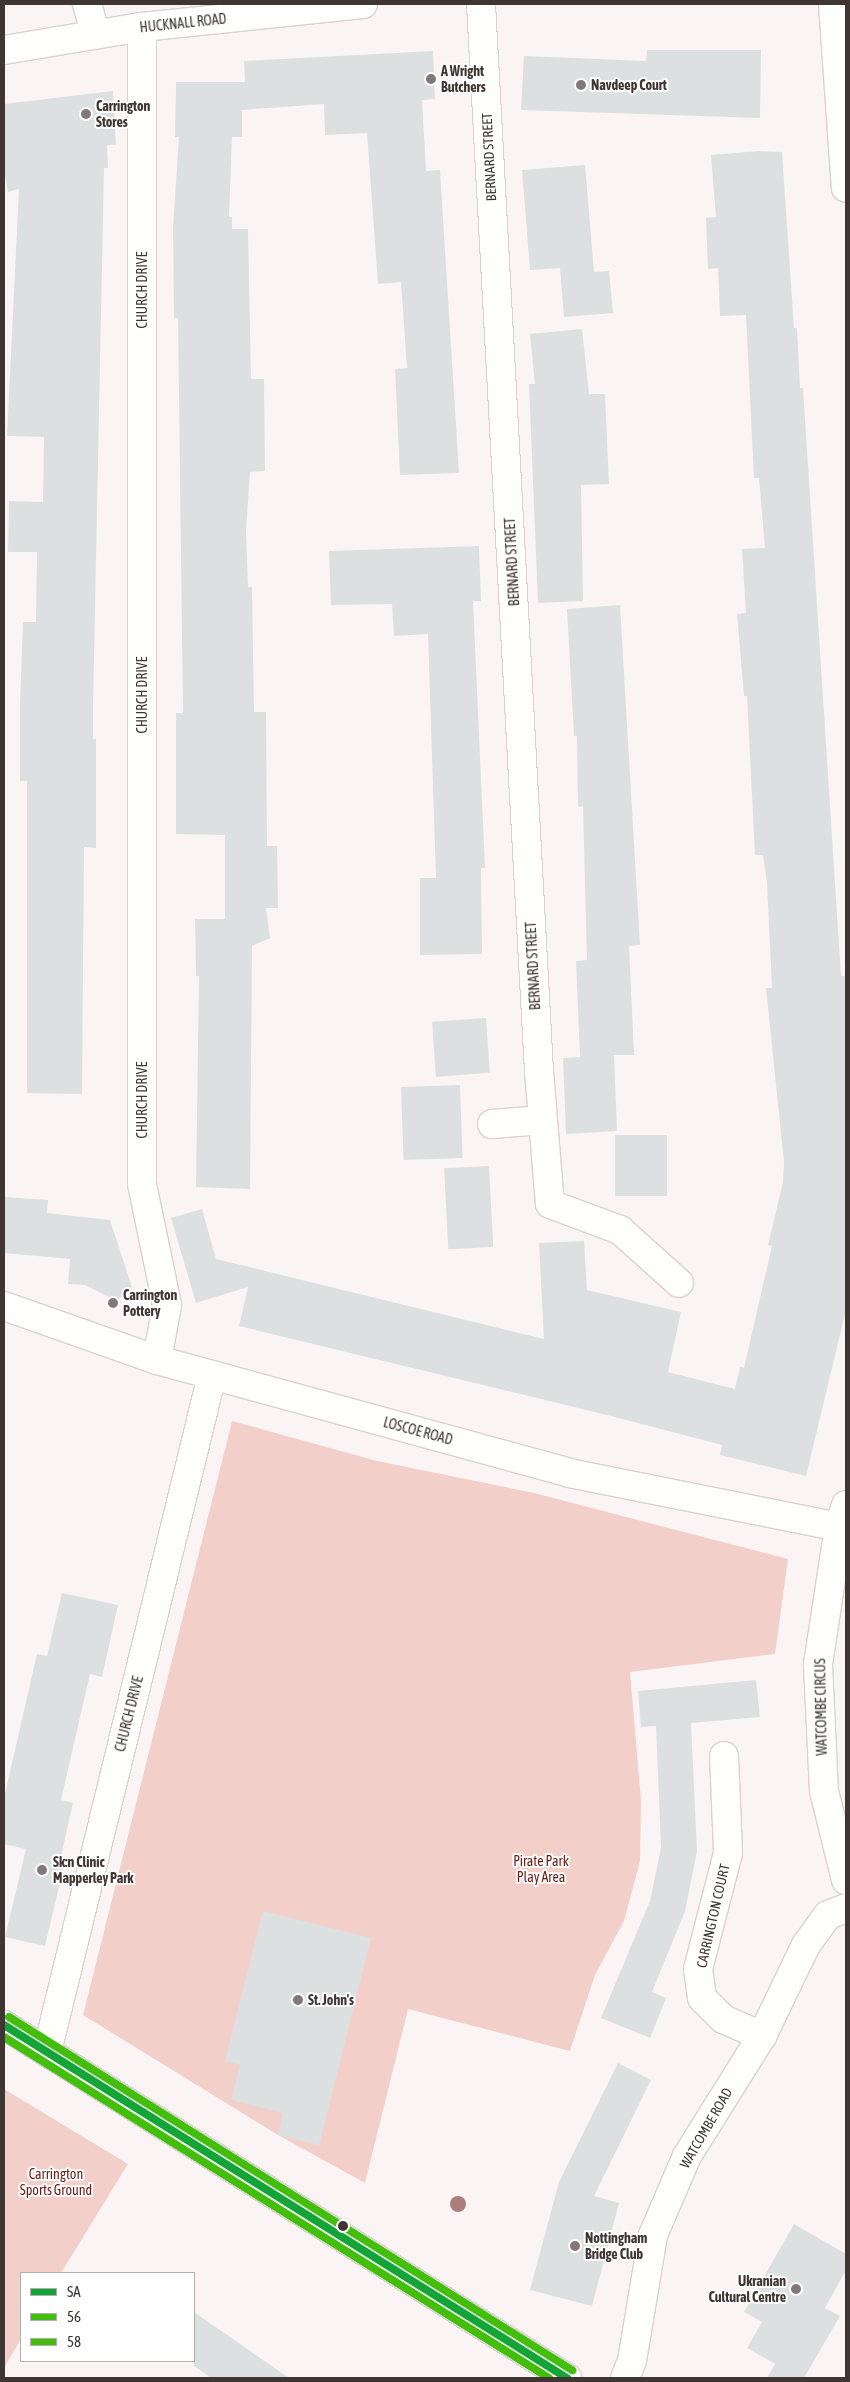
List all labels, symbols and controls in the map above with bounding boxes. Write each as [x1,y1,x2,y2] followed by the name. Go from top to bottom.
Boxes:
[139,10,227,36] street label: HUCKNALL ROAD
[441,63,486,95] place label: A Wright Butchers
[425,73,437,85] marker: A Wright Butchers
[591,77,667,93] place label: Navdeep Court
[575,79,587,91] marker: Navdeep Court
[96,98,150,130] place label: Carrington Stores
[80,108,92,120] marker: Carrington Stores
[478,112,500,202] street label: BERNARD STREET
[134,251,150,329] street label: CHURCH DRIVE
[501,517,523,607] street label: BERNARD STREET
[134,656,150,734] street label: CHURCH DRIVE
[522,921,544,1011] street label: BERNARD STREET
[134,1061,150,1139] street label: CHURCH DRIVE
[123,1287,177,1320] place label: Carrington Pottery
[107,1297,119,1309] marker: Carrington Pottery
[382,1414,454,1448] street label: LOSCOE ROAD
[812,1658,830,1756] street label: WATCOMBE CIRCUS
[112,1675,146,1753] street label: CHURCH DRIVE
[513,1853,569,1885] park label: Pirate Park Play Area
[53,1854,133,1886] place label: Sk:n Clinic Mapperley Park
[693,1862,733,1970] street label: CARRINGTON COURT
[35,1863,49,1877] marker: Sk:n Clinic Mapperley Park
[308,1992,354,2008] place label: St. John's
[292,1994,304,2006] marker: St. John's
[676,2085,736,2171] street label: WATCOMBE ROAD
[20,2166,92,2198] park label: Carrington Sports Ground
[338,2221,348,2231] unlabelled marker
[585,2230,647,2262] place label: Nottingham Bridge Club
[569,2240,581,2252] marker: Nottingham Bridge Club
[20,2272,195,2362] legend
[708,2273,786,2306] place label: Ukranian Cultural Centre
[67,2283,81,2300] text: SA
[790,2283,802,2295] marker: Ukranian Cultural Centre
[67,2308,81,2325] text: 56
[67,2333,81,2350] text: 58

